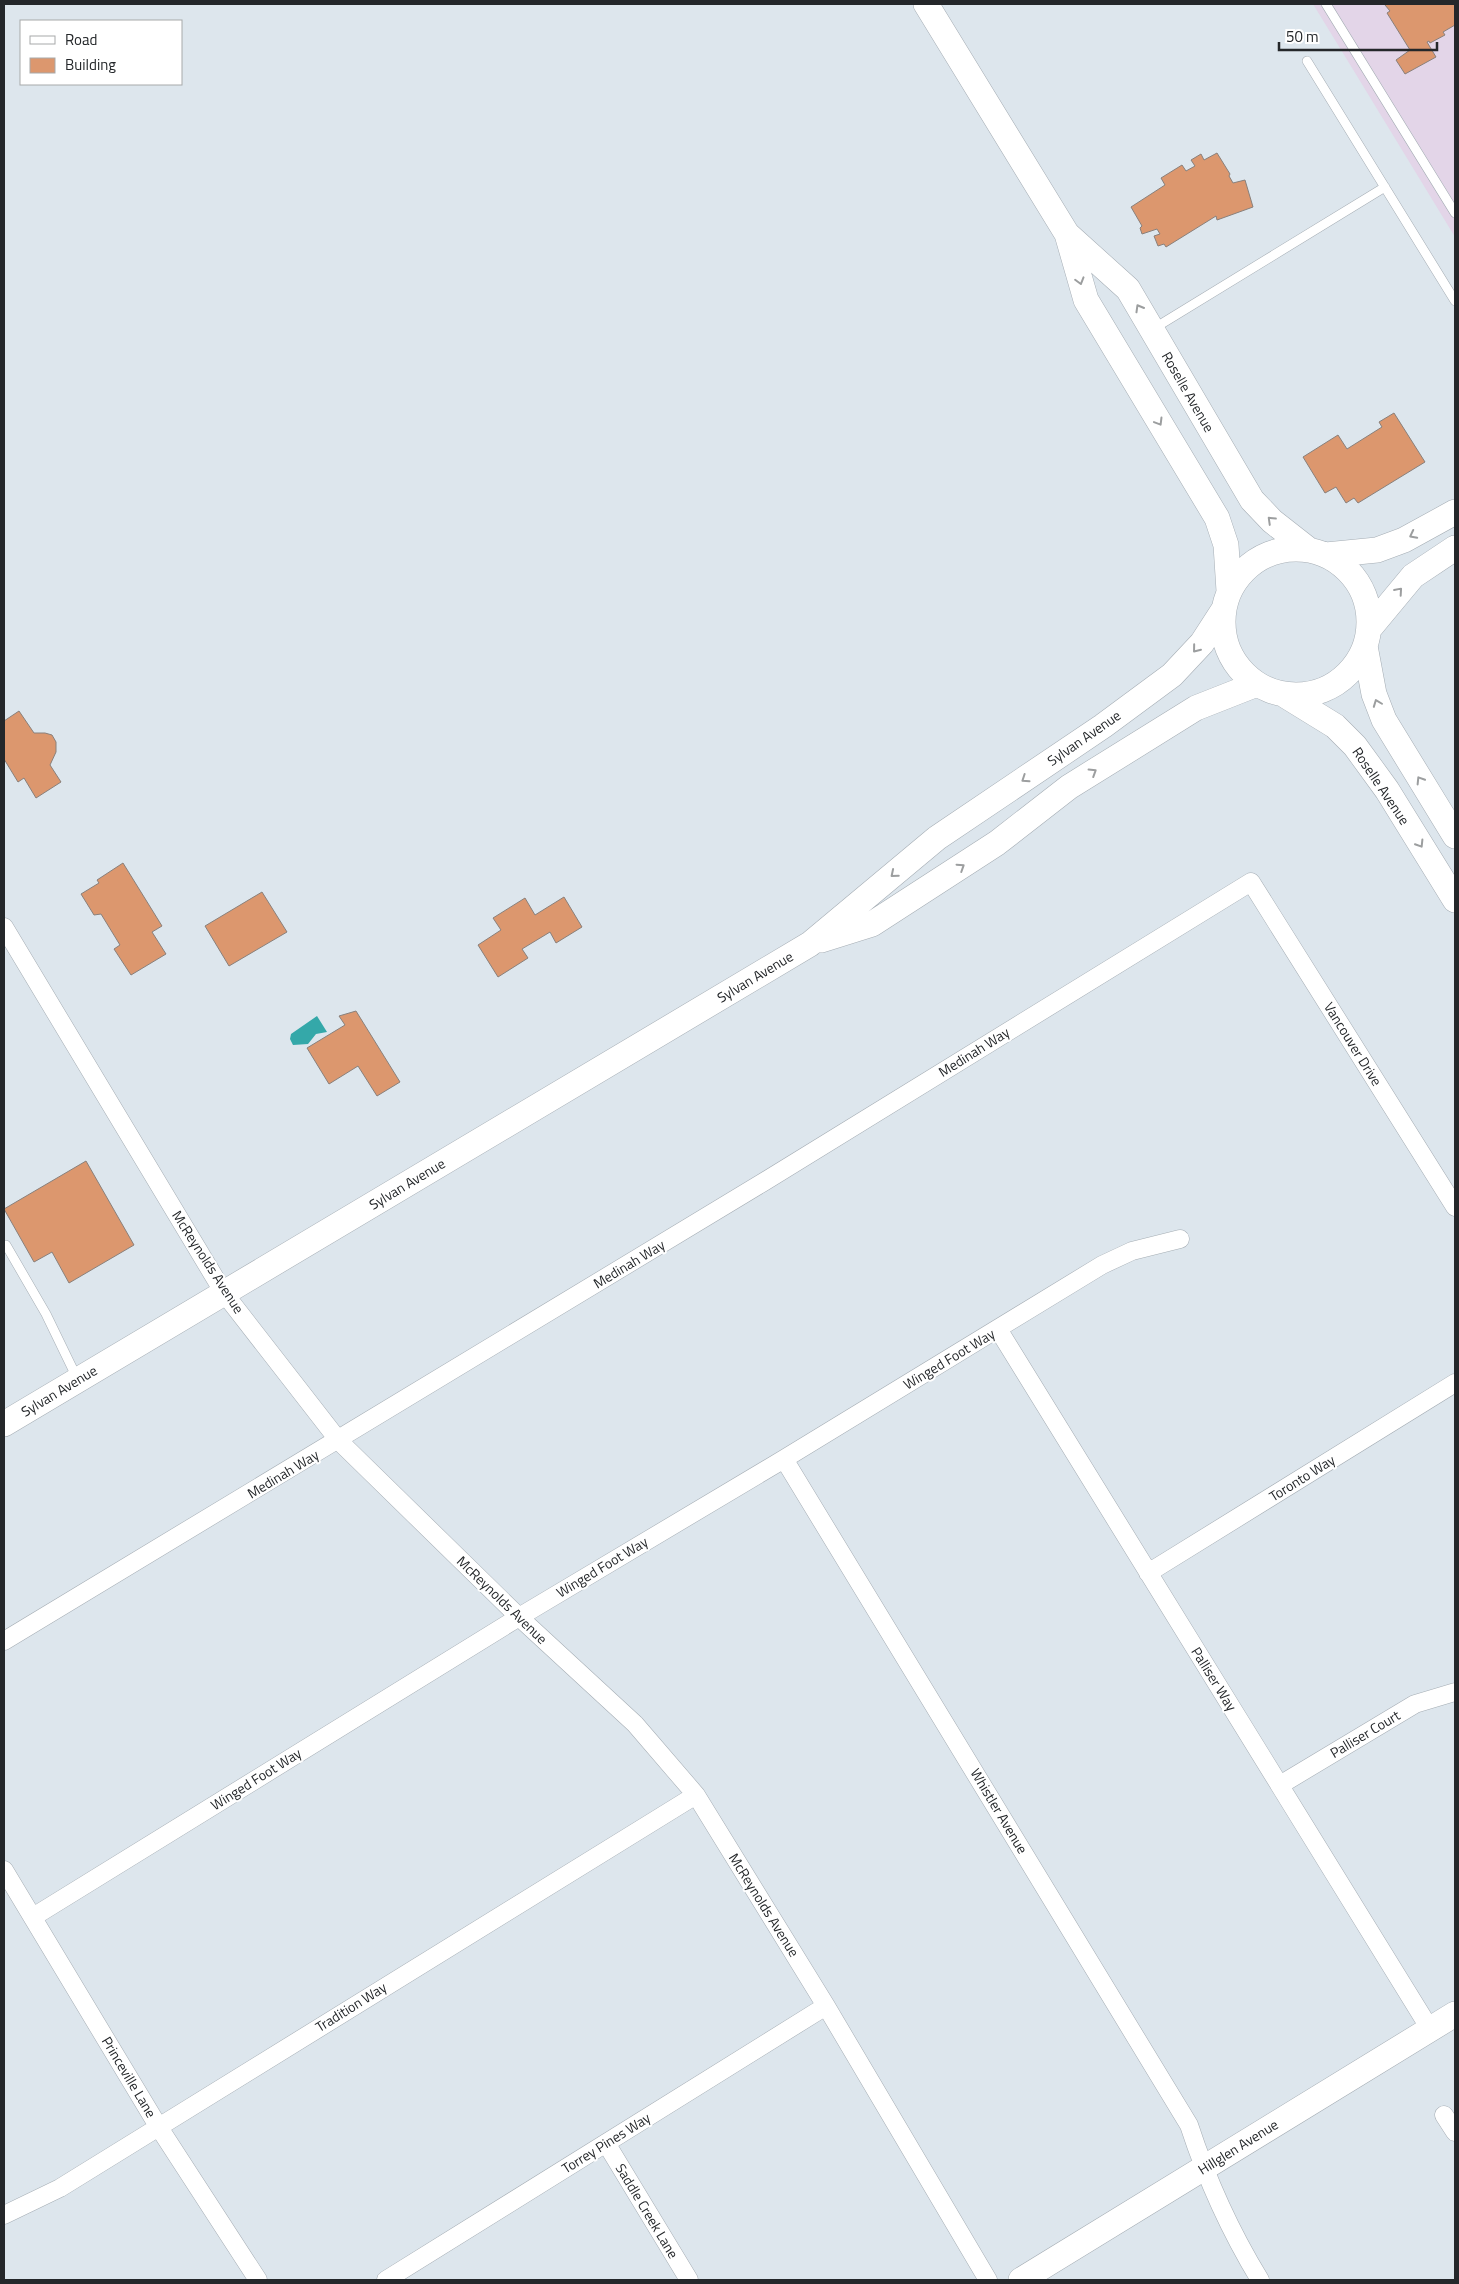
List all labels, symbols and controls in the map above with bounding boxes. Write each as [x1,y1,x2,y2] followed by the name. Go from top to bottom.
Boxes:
[20,20,182,85] legend
[1279,20,1436,52] scale bar
[1286,25,1319,48] text: 50 m
[65,28,97,51] text: Road
[65,53,116,76] text: Building
[1075,276,1085,284] one-way arrow
[1136,304,1146,313] one-way arrow
[1157,348,1220,436] street label: Roselle Avenue
[1153,417,1163,426] one-way arrow
[1267,517,1276,526] one-way arrow
[1409,529,1418,540] one-way arrow
[1393,588,1402,597] one-way arrow
[1193,644,1202,653] one-way arrow
[1373,699,1383,708] one-way arrow
[1043,704,1125,771] street label: Sylvan Avenue
[1348,743,1415,829] street label: Roselle Avenue
[1088,769,1097,779] one-way arrow
[1021,772,1030,782] one-way arrow
[1417,776,1427,785] one-way arrow
[1414,838,1423,847] one-way arrow
[956,863,965,873] one-way arrow
[891,868,900,876] one-way arrow
[713,946,797,1008] street label: Sylvan Avenue
[1319,998,1388,1090] street label: Vancouver Drive
[934,1021,1014,1082] street label: Medinah Way
[365,1153,449,1215] street label: Sylvan Avenue
[167,1206,250,1317] street label: McReynolds Avenue
[589,1234,669,1293] street label: Medinah Way
[899,1323,999,1394] street label: Winged Foot Way
[17,1360,101,1422] street label: Sylvan Avenue
[243,1444,323,1503] street label: Medinah Way
[1265,1449,1339,1506] street label: Toronto Way
[552,1531,652,1602] street label: Winged Foot Way
[452,1551,552,1649] street label: McReynolds Avenue
[1186,1643,1243,1715] street label: Palliser Way
[1326,1704,1404,1763] street label: Palliser Court
[206,1742,305,1815] street label: Winged Foot Way
[966,1764,1033,1857] street label: Whistler Avenue
[724,1849,805,1961] street label: McReynolds Avenue
[311,1976,391,2037] street label: Tradition Way
[97,2032,162,2121] street label: Princeville Lane
[557,2107,654,2178] street label: Torrey Pines Way
[1194,2114,1282,2180] street label: Hillglen Avenue
[611,2159,684,2262] street label: Saddle Creek Lane

